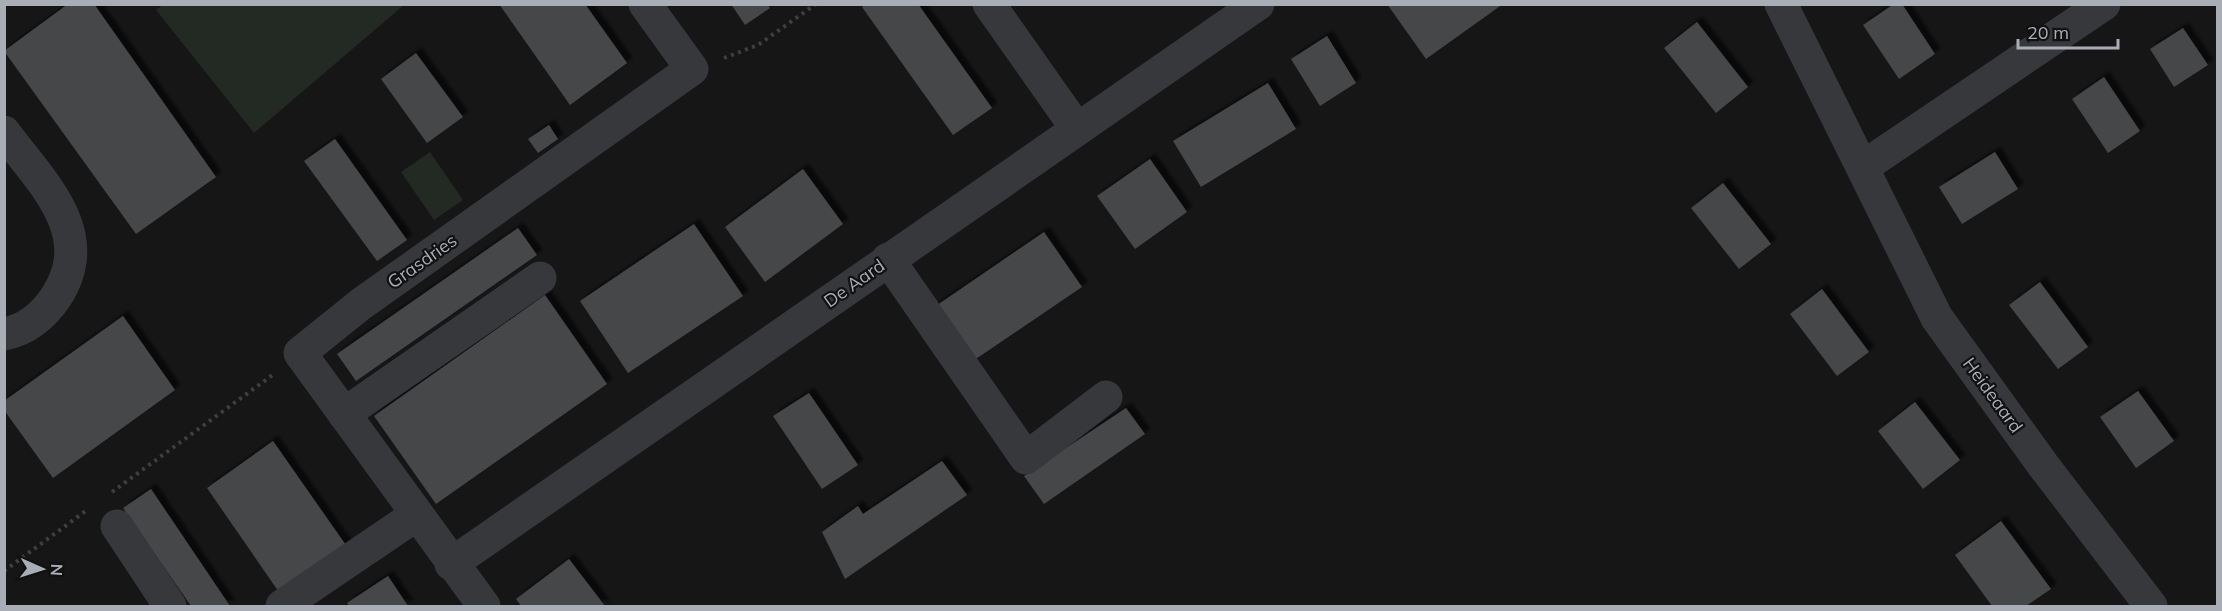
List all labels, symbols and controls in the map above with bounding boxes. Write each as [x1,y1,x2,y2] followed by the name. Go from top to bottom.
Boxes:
[2018,12,2118,50] scale bar
[2027,21,2069,44] text: 20 m
[383,229,461,293] street label: Grasdries
[819,254,889,312] street label: De Aard
[1958,353,2028,437] street label: Heideaard
[12,539,72,599] north arrow
[47,563,67,576] text: N

